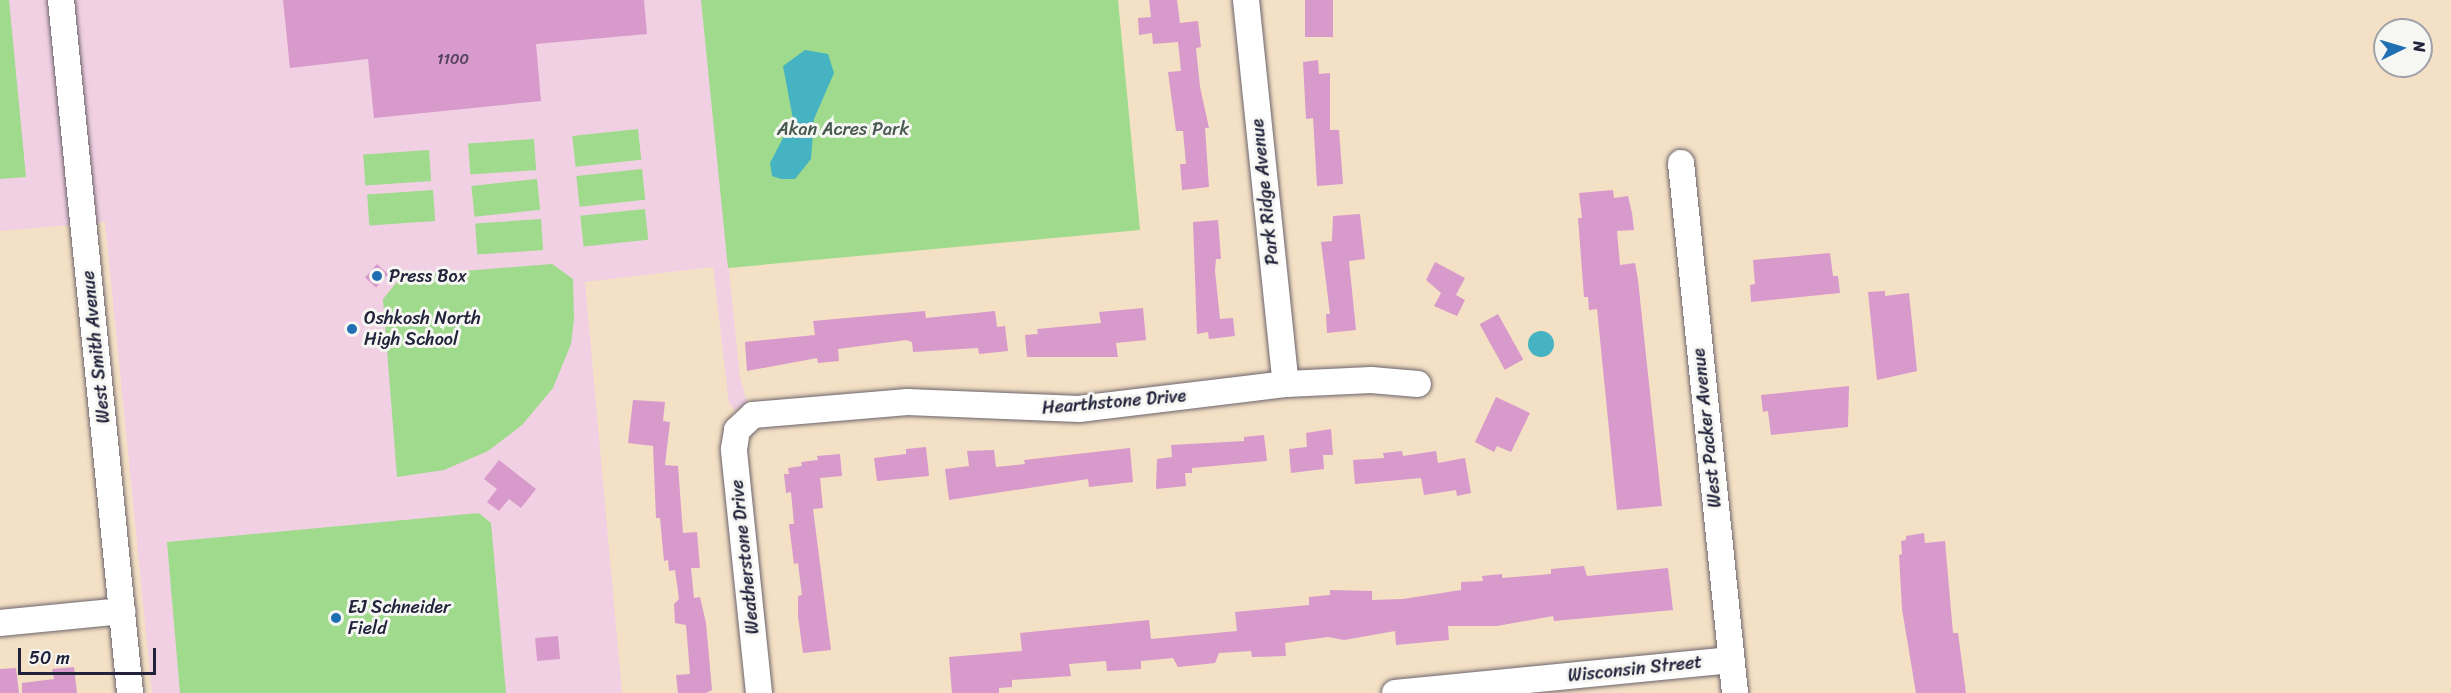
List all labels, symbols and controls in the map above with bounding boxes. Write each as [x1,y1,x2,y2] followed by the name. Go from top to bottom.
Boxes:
[2373,18,2433,78] north arrow
[2405,40,2434,53] text: N
[437,51,469,69] house number: 1100
[777,118,909,140] park label: Akan Acres Park
[1247,118,1283,266] street label: Park Ridge Avenue
[389,265,467,287] place label: Press Box
[370,269,384,283] marker: Press Box
[77,270,115,424] street label: West Smith Avenue
[364,308,481,350] place label: Oshkosh North High School
[345,322,359,336] marker: Oshkosh North High School
[1688,347,1726,509] street label: West Packer Avenue
[1041,385,1187,419] street label: Hearthstone Drive
[726,479,764,635] street label: Weatherstone Drive
[348,597,450,640] place label: EJ Schneider Field
[329,611,343,625] marker: EJ Schneider Field
[21,636,159,674] scale bar
[29,642,70,674] text: 50 m
[1567,651,1703,687] street label: Wisconsin Street

